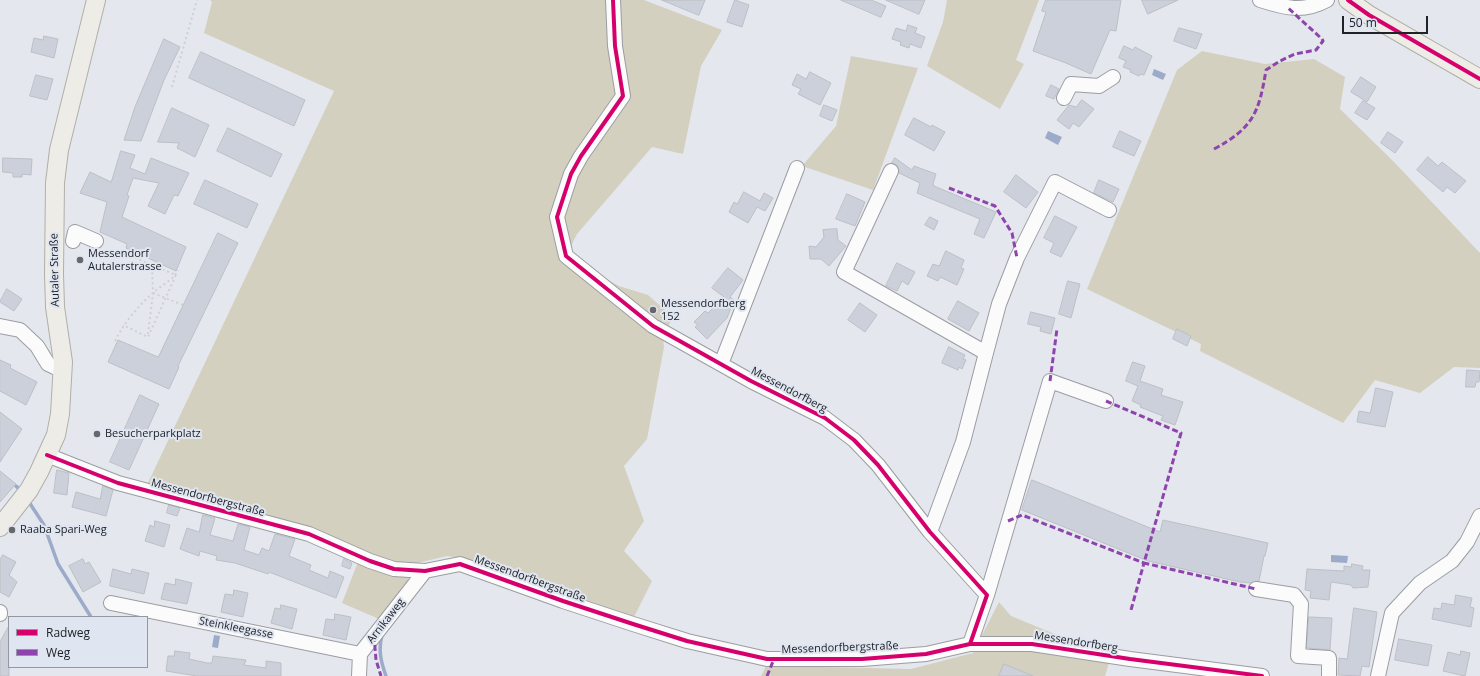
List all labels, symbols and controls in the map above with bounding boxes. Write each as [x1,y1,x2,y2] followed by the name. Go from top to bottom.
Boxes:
[1344,8,1430,34] scale bar
[1349,14,1377,31] text: 50 m
[48,233,62,307] street label: Autaler Straße
[88,247,162,273] place label: Messendorf Autalerstrasse
[75,255,85,265] marker: Messendorf Autalerstrasse
[661,297,745,323] place label: Messendorfberg 152
[648,305,658,315] marker: Messendorfberg 152
[749,364,829,416] street label: Messendorfberg
[105,427,201,441] place label: Besucherparkplatz
[92,429,102,439] marker: Besucherparkplatz
[150,476,266,520] street label: Messendorfbergstraße
[20,523,107,537] place label: Raaba Spari-Weg
[7,525,17,535] marker: Raaba Spari-Weg
[473,553,587,605] street label: Messendorfbergstraße
[364,596,408,646] street label: Arnikaweg
[198,614,274,642] street label: Steinkleegasse
[8,616,148,668] legend
[46,624,90,641] text: Radweg
[1033,629,1119,655] street label: Messendorfberg
[781,639,899,657] street label: Messendorfbergstraße
[46,644,70,661] text: Weg

